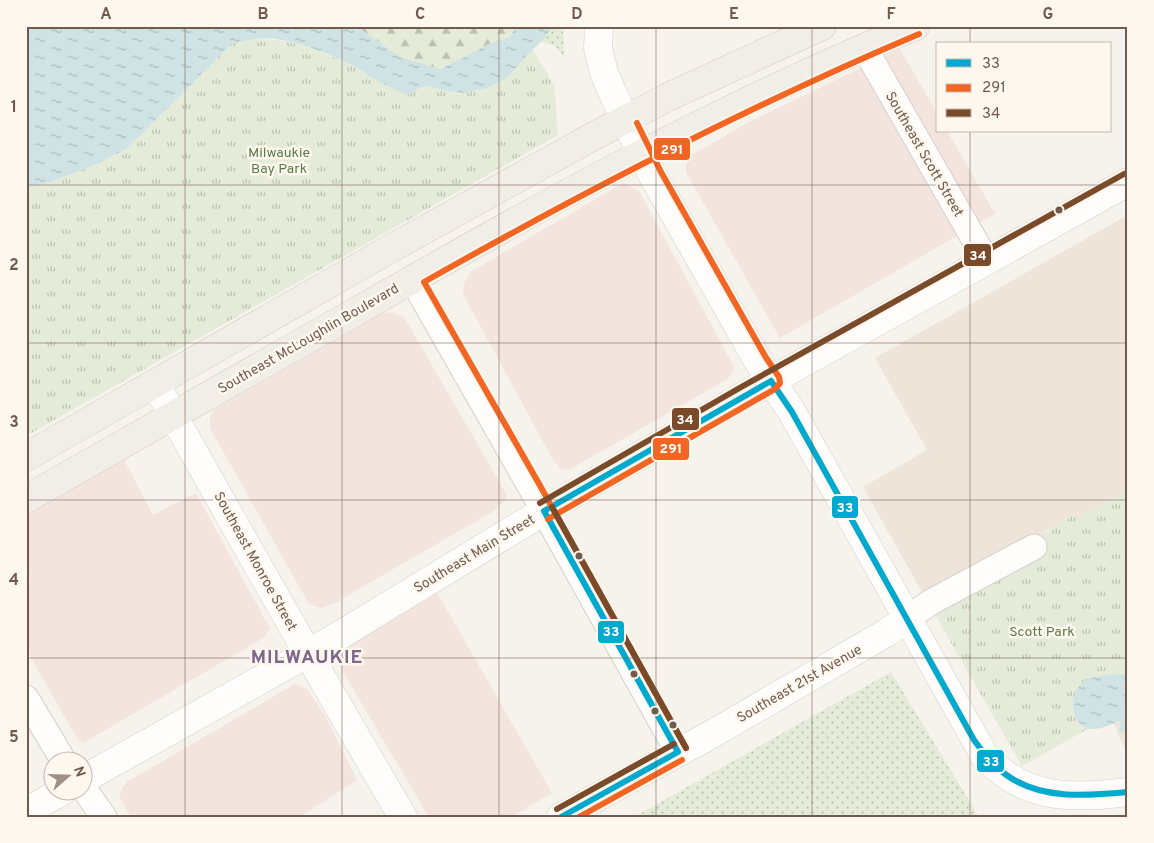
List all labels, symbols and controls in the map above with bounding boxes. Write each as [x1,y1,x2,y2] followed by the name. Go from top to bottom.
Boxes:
[100,5,112,25] text: A
[257,5,269,25] text: B
[415,5,425,25] text: C
[571,5,583,25] text: D
[729,5,739,25] text: E
[886,5,896,25] text: F
[1043,5,1053,25] text: G
[936,42,1112,132] legend
[982,55,1000,74] text: 33
[982,79,1006,98] text: 291
[881,89,967,220] street label: Southeast Scott Street
[11,98,17,118] text: 1
[982,105,1000,124] text: 34
[653,137,691,161] line badge: 291
[661,142,683,159] text: 291
[248,145,310,178] park label: Milwaukie Bay Park
[1054,205,1064,215] unlabelled marker
[963,243,992,267] line badge: 34
[969,248,987,265] text: 34
[9,256,19,276] text: 2
[215,280,402,398] street label: Southeast McLoughlin Boulevard
[671,407,700,431] line badge: 34
[676,412,694,429] text: 34
[9,413,19,433] text: 3
[652,437,690,461] line badge: 291
[660,441,682,458] text: 291
[209,489,300,634] street label: Southeast Monroe Street
[831,495,859,519] line badge: 33
[837,500,853,517] text: 33
[411,511,538,597] street label: Southeast Main Street
[574,551,584,561] unlabelled marker
[9,571,19,591] text: 4
[597,620,625,644] line badge: 33
[603,624,619,641] text: 33
[1009,624,1075,641] park label: Scott Park
[734,642,865,727] street label: Southeast 21st Avenue
[251,646,363,670] district label: MILWAUKIE
[629,669,639,679] unlabelled marker
[650,706,660,716] unlabelled marker
[668,720,678,730] unlabelled marker
[9,728,19,748] text: 5
[976,749,1005,773] line badge: 33
[42,750,92,800] north arrow
[983,754,999,771] text: 33
[69,764,89,780] text: N

